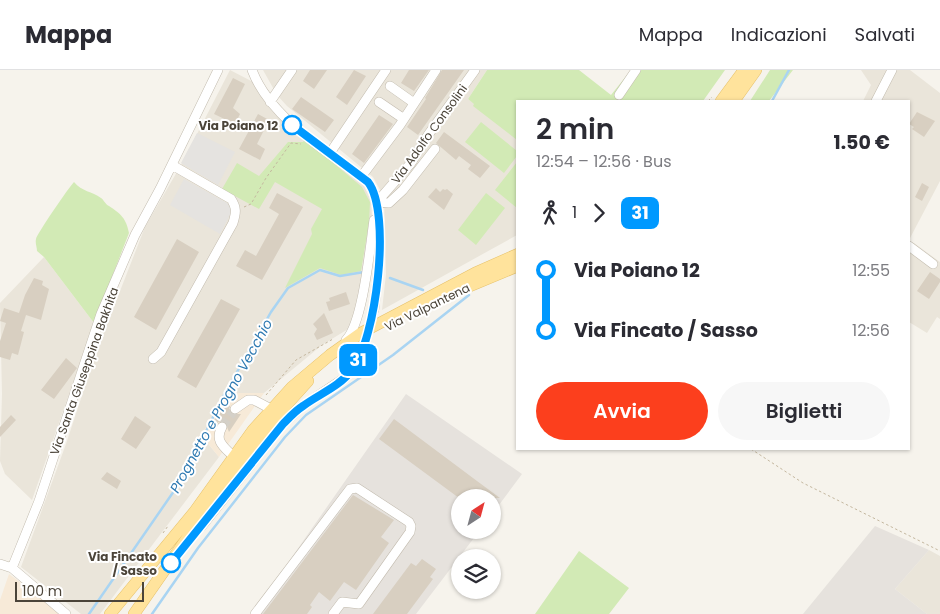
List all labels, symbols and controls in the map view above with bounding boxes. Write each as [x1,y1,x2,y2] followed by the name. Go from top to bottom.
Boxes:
[25,18,112,51] text: Mappa
[639,22,703,47] text: Mappa
[731,22,827,47] text: Indicazioni
[855,22,915,47] text: Salvati
[387,81,471,187] street label: Via Adolfo Consolini
[536,110,614,149] text: 2 min
[282,115,302,135] marker: Via Poiano 12
[199,117,278,134] place label: Via Poiano 12
[834,129,890,156] text: 1.50 €
[536,150,672,173] text: 12:54 – 12:56 · Bus
[536,199,564,227] icon: walk
[585,199,613,227] icon: forward
[631,200,649,225] text: 31
[572,201,577,224] text: 1
[574,257,700,284] text: Via Poiano 12
[852,259,890,282] text: 12:55
[381,279,473,335] street label: Via Valpantena
[46,285,122,457] street label: Via Santa Giuseppina Bakhita
[165,315,277,497] water label: Prognetto e Progno Vecchio
[574,317,758,344] text: Via Fincato / Sasso
[852,319,890,342] text: 12:56
[336,344,380,376] line badge: 31
[349,347,367,372] text: 31
[536,382,708,440] button: Avvia
[718,382,890,440] button: Biglietti
[451,489,501,539] north arrow
[451,489,501,599] map controls
[88,548,157,579] place label: Via Fincato / Sasso
[451,549,501,599] button: layers
[161,553,181,573] marker: Via Fincato / Sasso
[15,579,144,602] scale bar
[22,581,62,601] text: 100 m

